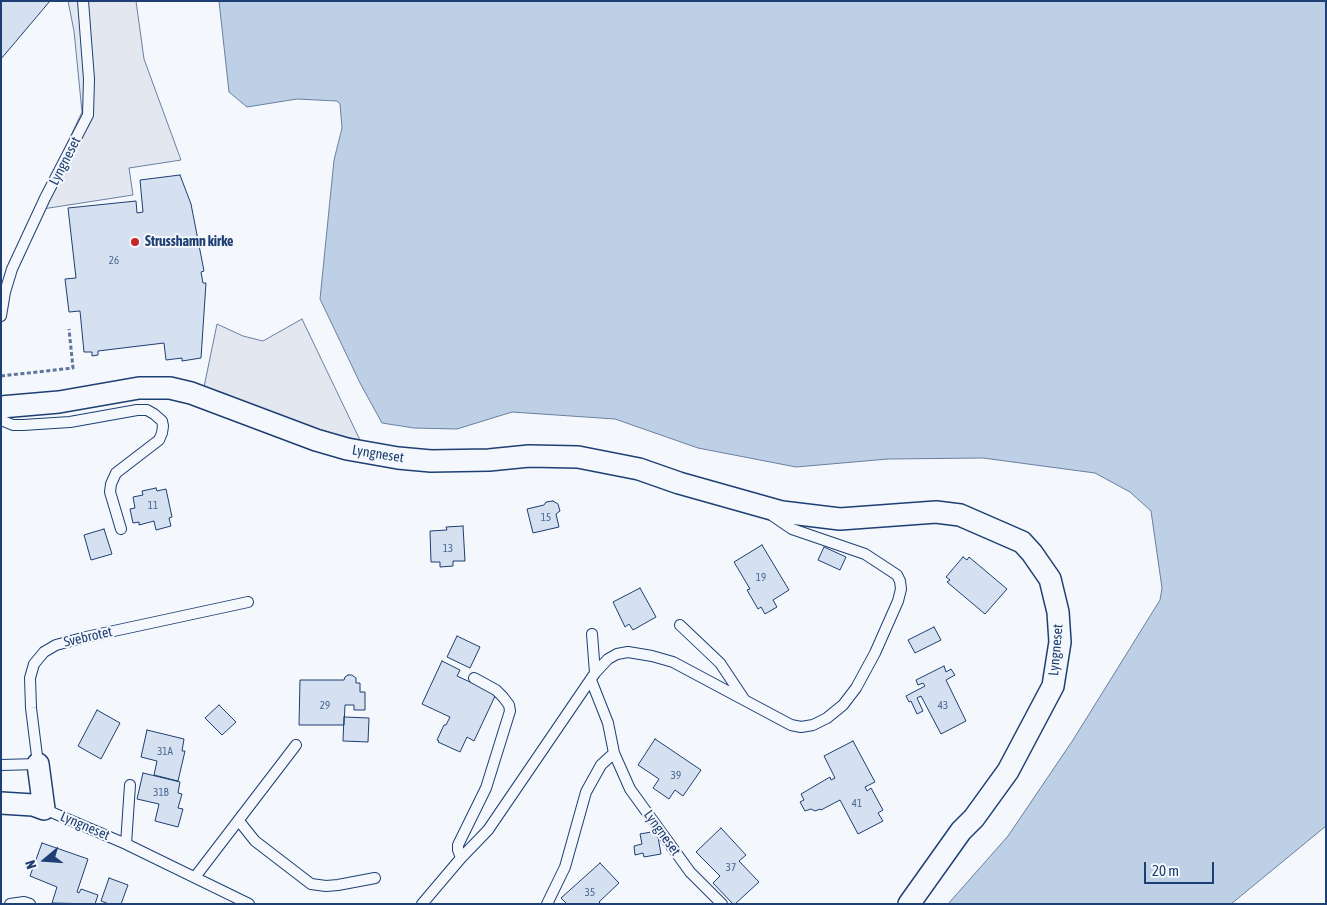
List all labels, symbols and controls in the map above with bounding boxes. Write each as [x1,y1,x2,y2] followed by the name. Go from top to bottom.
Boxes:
[46,134,84,188] street label: Lyngneset
[145,234,233,250] place label: Strusshamn kirke
[129,236,141,248] marker: Strusshamn kirke
[109,254,119,268] house number: 26
[351,442,405,466] street label: Lyngneset
[148,499,158,513] house number: 11
[541,511,551,525] house number: 15
[443,542,453,556] house number: 13
[756,571,766,585] house number: 19
[62,623,114,651] street label: Svebrotet
[1045,623,1067,677] street label: Lyngneset
[320,699,330,713] house number: 29
[938,699,948,713] house number: 43
[157,745,173,759] house number: 31A
[671,769,681,783] house number: 39
[153,786,169,800] house number: 31B
[852,797,862,811] house number: 41
[640,807,684,859] street label: Lyngneset
[58,808,112,844] street label: Lyngneset
[20,835,70,885] north arrow
[1147,852,1217,884] scale bar
[22,858,40,871] text: N
[726,861,736,875] house number: 37
[1152,862,1179,879] text: 20 m
[585,886,595,900] house number: 35

